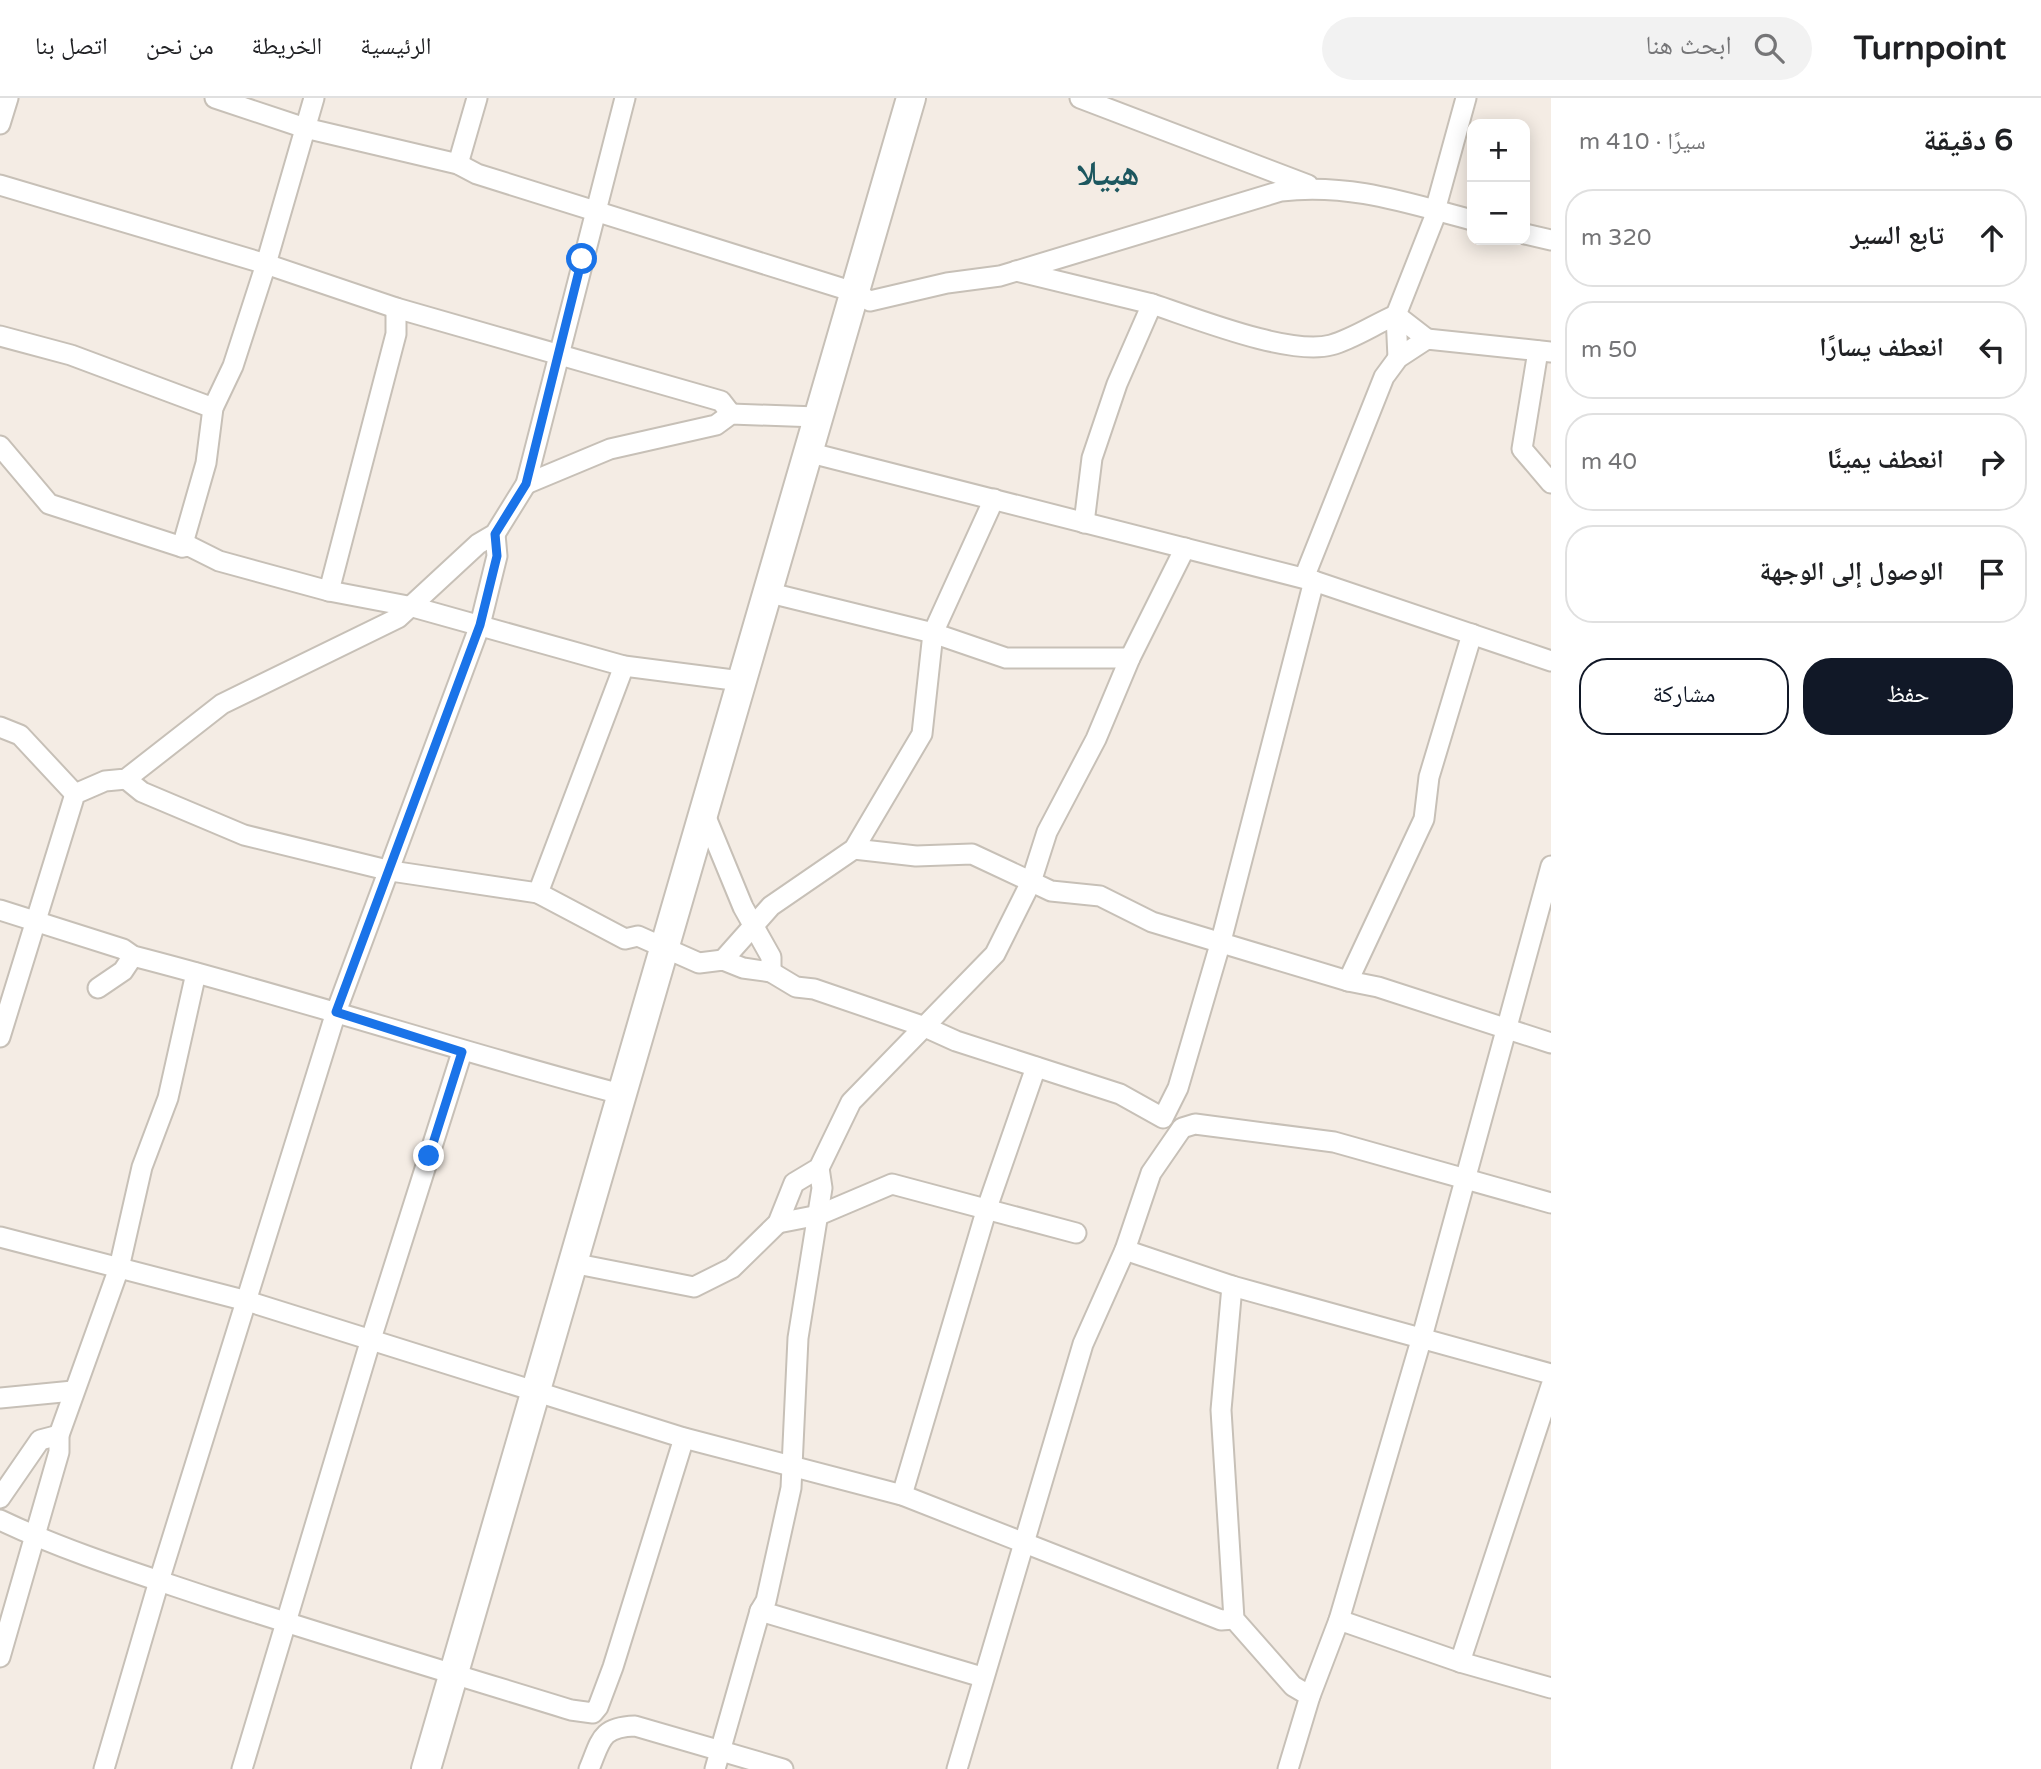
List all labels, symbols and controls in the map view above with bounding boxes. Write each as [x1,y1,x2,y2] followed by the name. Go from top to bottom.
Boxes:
[1322,17,1812,80] search box
[1750,29,1788,67] icon: search
[1854,29,2006,68] text: Turnpoint
[1646,30,1732,61] text: ابحث هنا
[35,32,108,61] text: اتصل بنا
[146,32,214,61] text: من نحن
[252,32,322,61] text: الخريطة
[360,32,431,61] text: الرئيسية
[1467,119,1530,245] map controls
[1467,119,1530,182] button: +
[1923,122,2013,159] text: 6 دقيقة
[1579,128,1706,156] text: سيرًا · 410 m
[1077,153,1139,195] district label: هبيلا
[1467,182,1530,245] button: −
[1973,219,2011,257] icon: ahead
[1851,220,1944,251] text: تابع السير
[1581,224,1651,252] text: 320 m
[566,243,597,274] route start
[1973,331,2011,369] icon: left
[1819,332,1944,363] text: انعطف يسارًا
[1581,336,1637,364] text: 50 m
[1973,443,2011,481] icon: right
[1827,444,1944,475] text: انعطف يمينًا
[1581,448,1637,476] text: 40 m
[1973,555,2011,593] icon: arrive
[1760,556,1944,587] text: الوصول إلى الوجهة
[1579,658,1789,735] button: مشاركة
[1803,658,2013,735] button: حفظ
[413,1140,444,1171] route end

